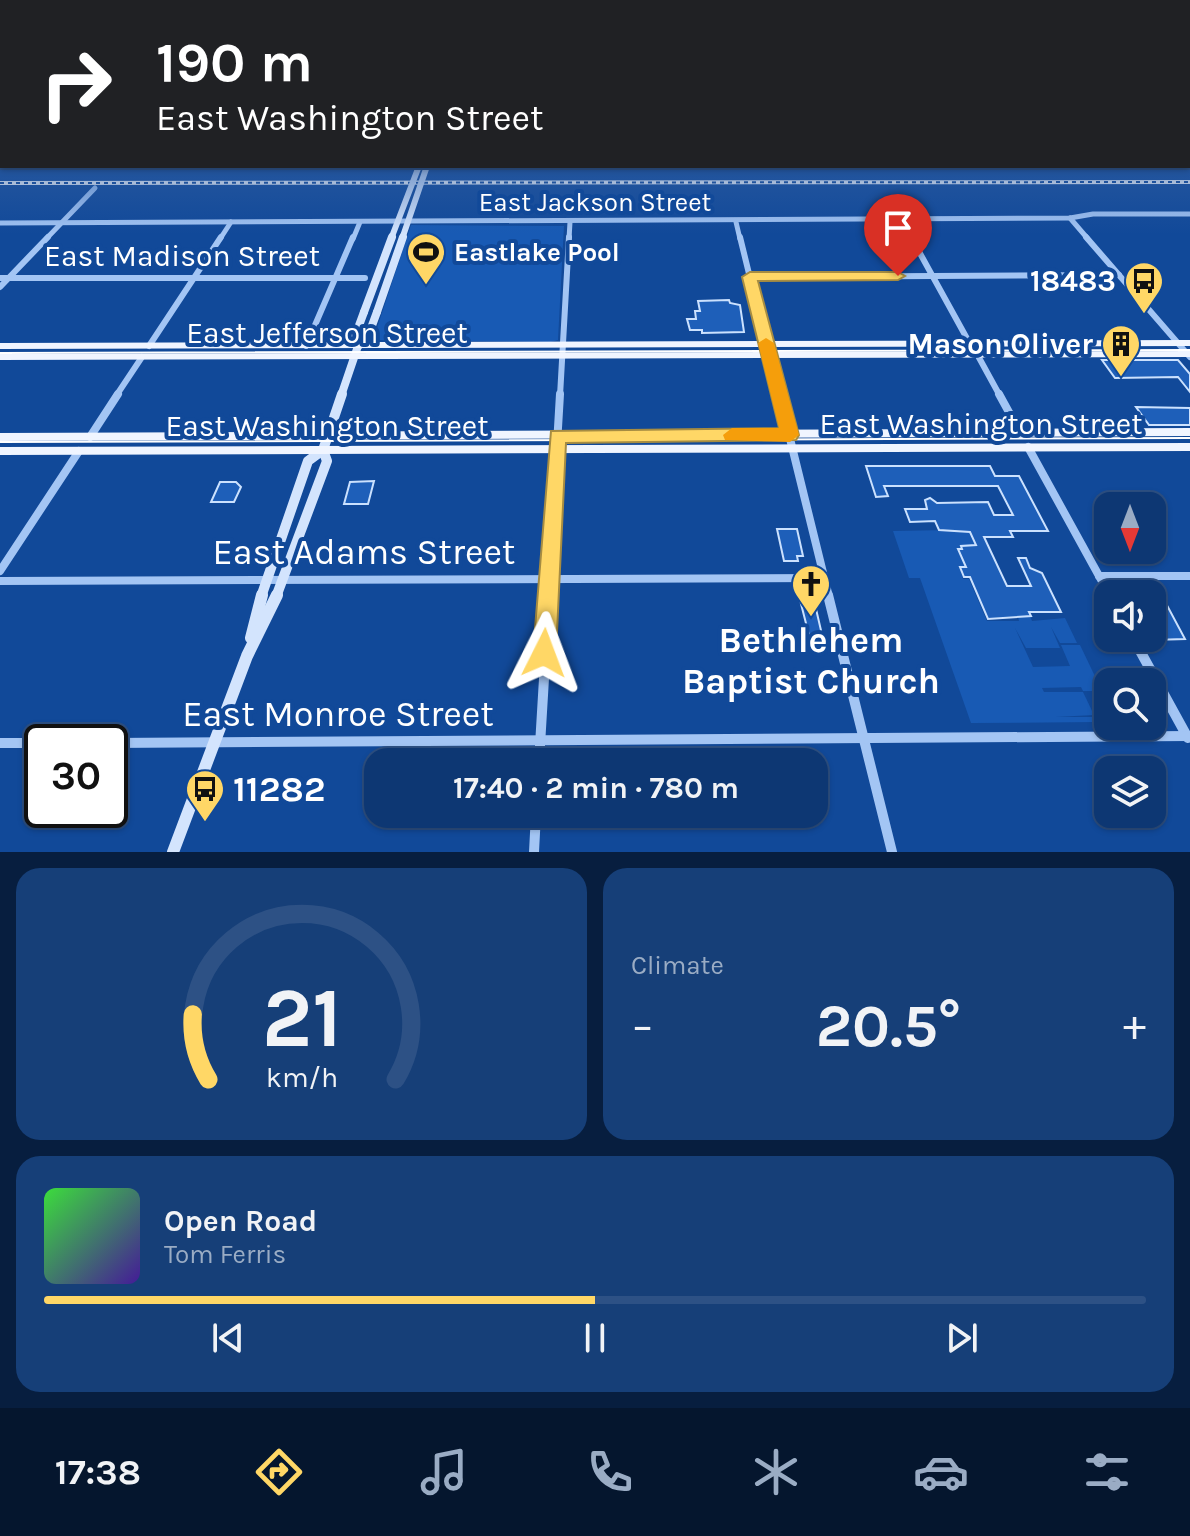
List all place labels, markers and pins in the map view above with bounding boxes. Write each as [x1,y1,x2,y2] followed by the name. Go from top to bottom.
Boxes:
[864,194,932,276] pin
[405,231,447,286] sports icon: Eastlake Pool
[454,237,620,268] place label: Eastlake Pool
[1123,260,1165,315] bus stop icon: 18483
[1030,263,1116,299] place label: 18483
[1100,323,1142,378] building icon: Mason Oliver
[907,326,1093,362] place label: Mason Oliver
[790,563,832,618] church icon: Bethlehem Baptist Church
[682,619,940,702] place label: Bethlehem Baptist Church
[184,768,226,823] bus stop icon: 11282
[233,768,326,810] place label: 11282

